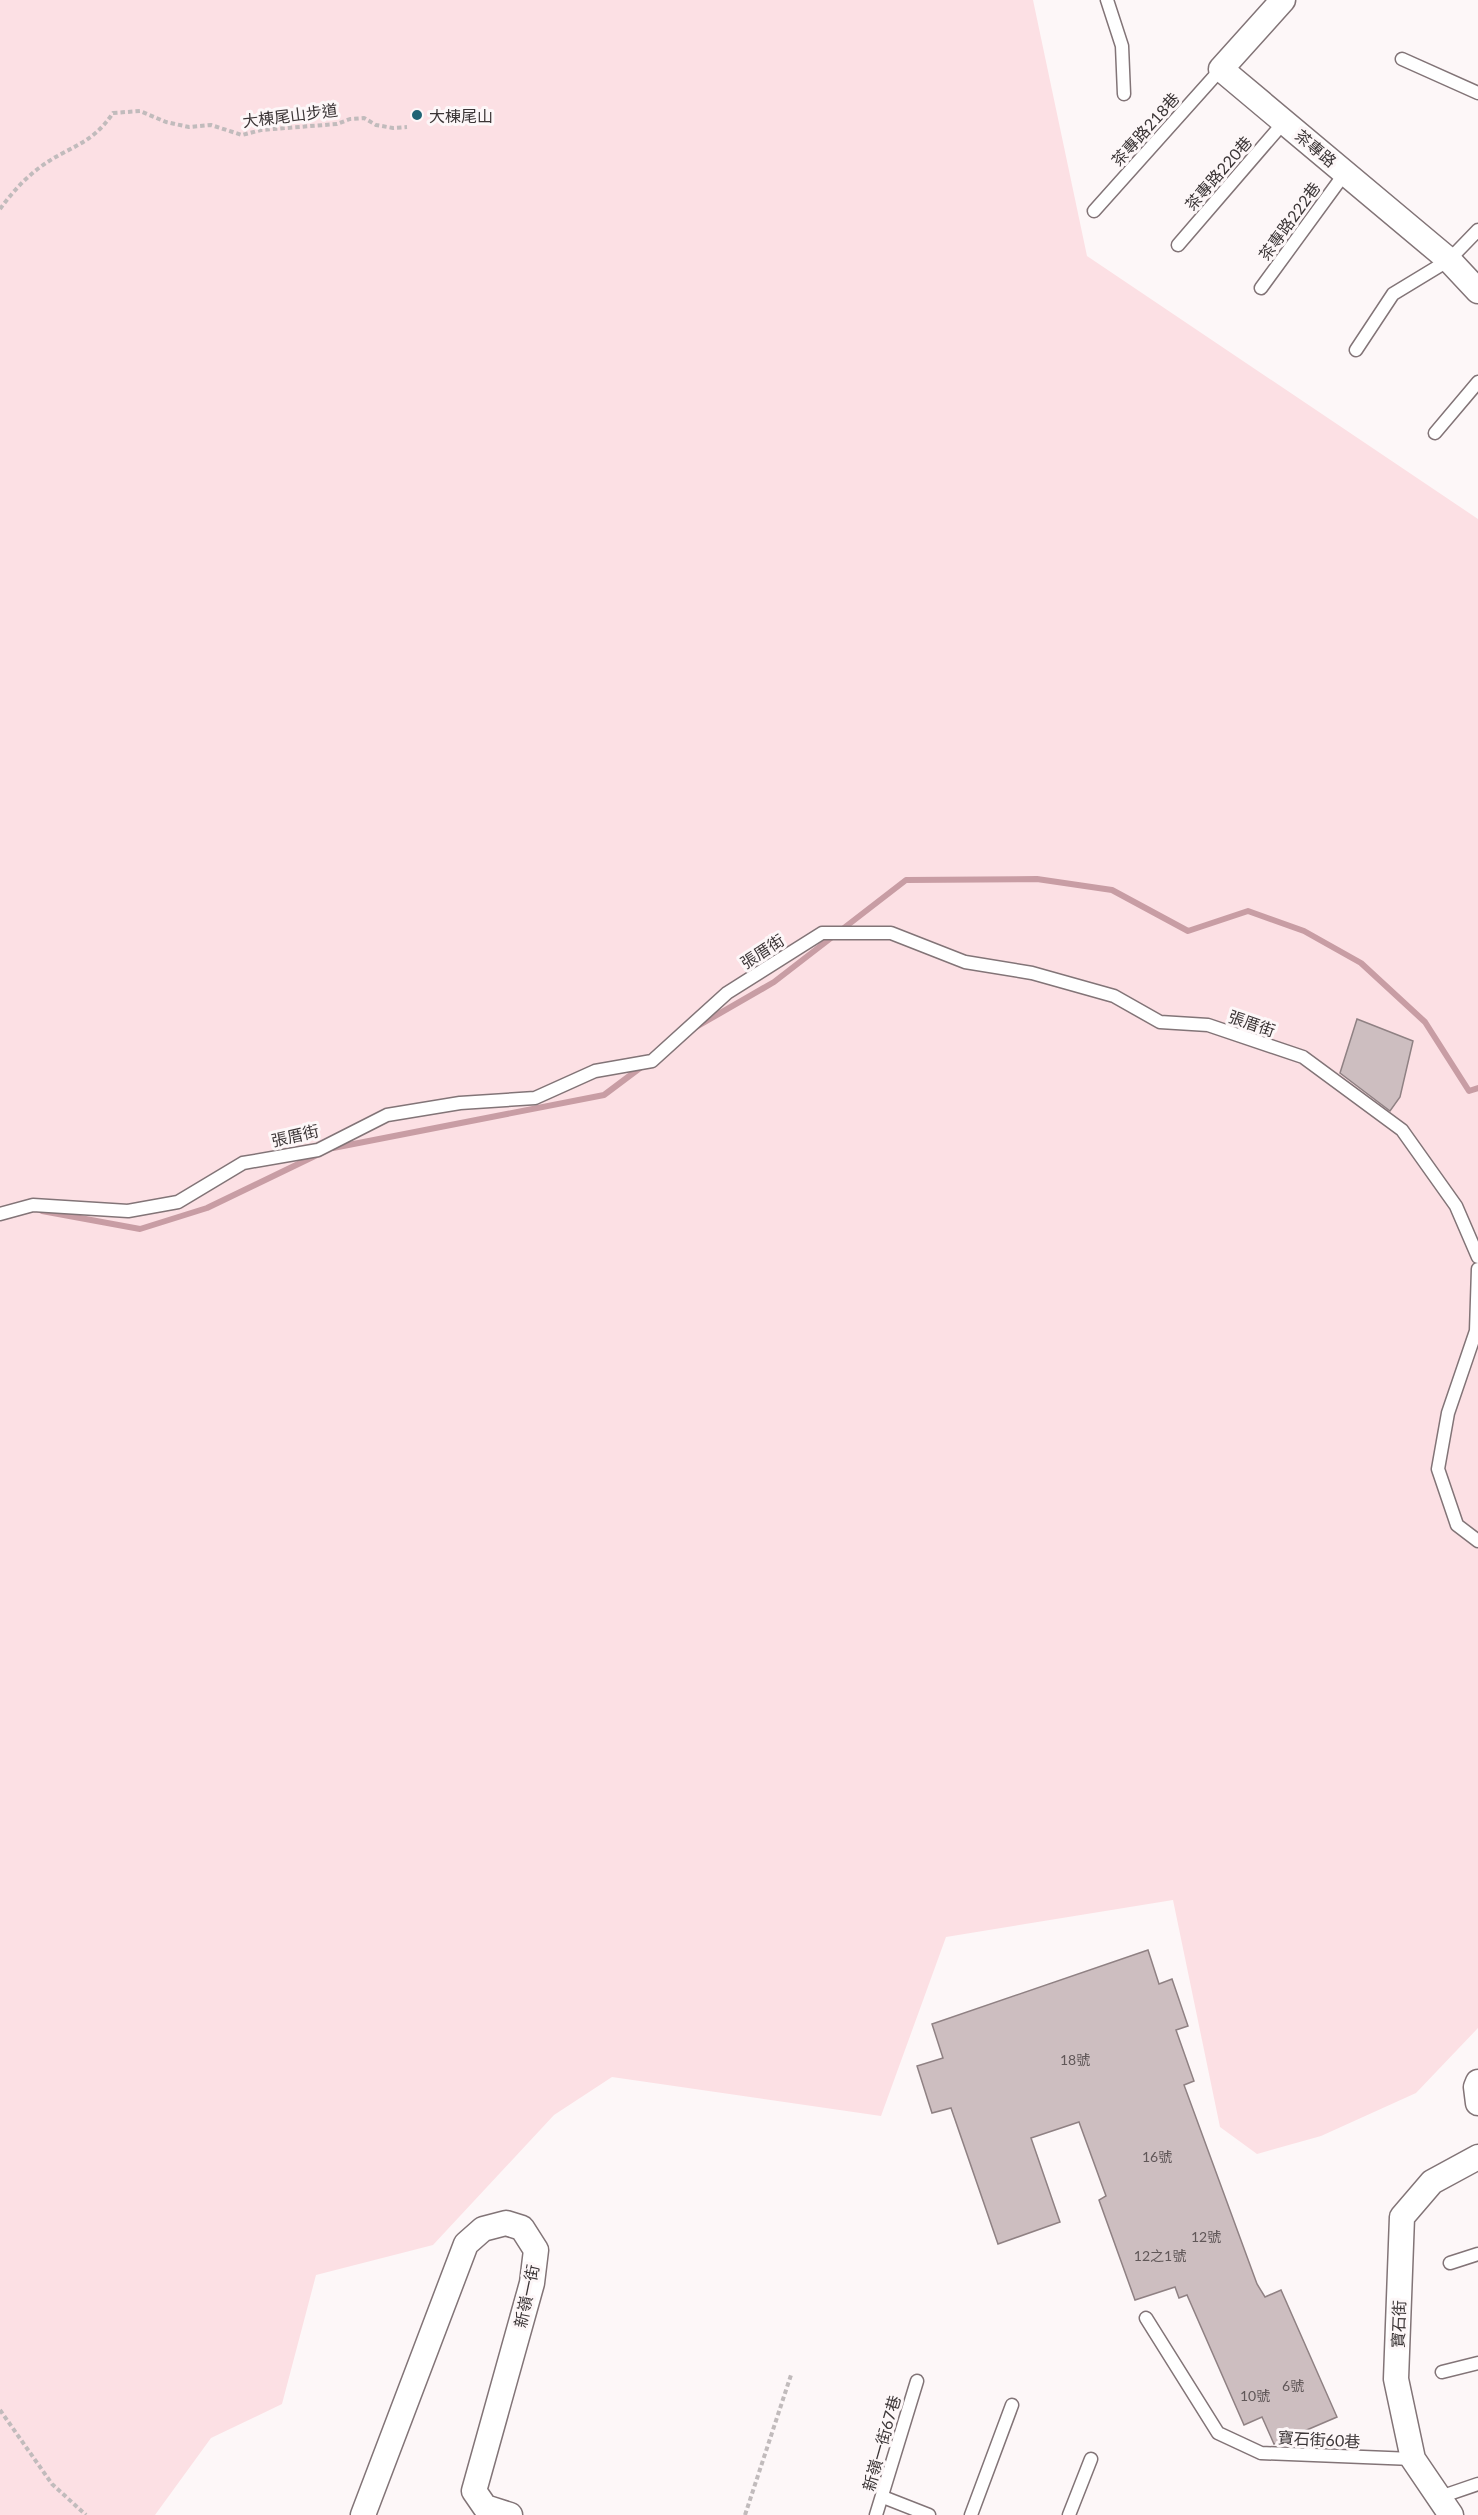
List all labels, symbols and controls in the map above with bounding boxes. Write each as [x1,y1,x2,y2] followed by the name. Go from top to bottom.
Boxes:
[1107,89,1183,169] street label: 茶專路218巷
[241,100,339,130] street label: 大棟尾山步道
[429,106,493,125] place label: 大棟尾山
[410,108,424,122] marker: 大棟尾山
[1292,125,1340,171] street label: 茶專路
[1181,132,1255,214] street label: 茶專路220巷
[1254,178,1324,264] street label: 茶專路222巷
[737,930,787,972] street label: 張厝街
[1226,1006,1278,1040] street label: 張厝街
[269,1120,321,1150] street label: 張厝街
[1060,2051,1090,2068] house number: 18號
[1142,2148,1172,2165] house number: 16號
[1191,2228,1221,2245] house number: 12號
[1134,2247,1186,2264] house number: 12之1號
[510,2263,542,2329] street label: 新嶺一街
[1388,2300,1408,2348] street label: 寶石街
[1282,2377,1304,2394] house number: 6號
[1240,2387,1270,2404] house number: 10號
[858,2393,904,2493] street label: 新嶺一街67巷
[1277,2427,1361,2451] street label: 寶石街60巷

